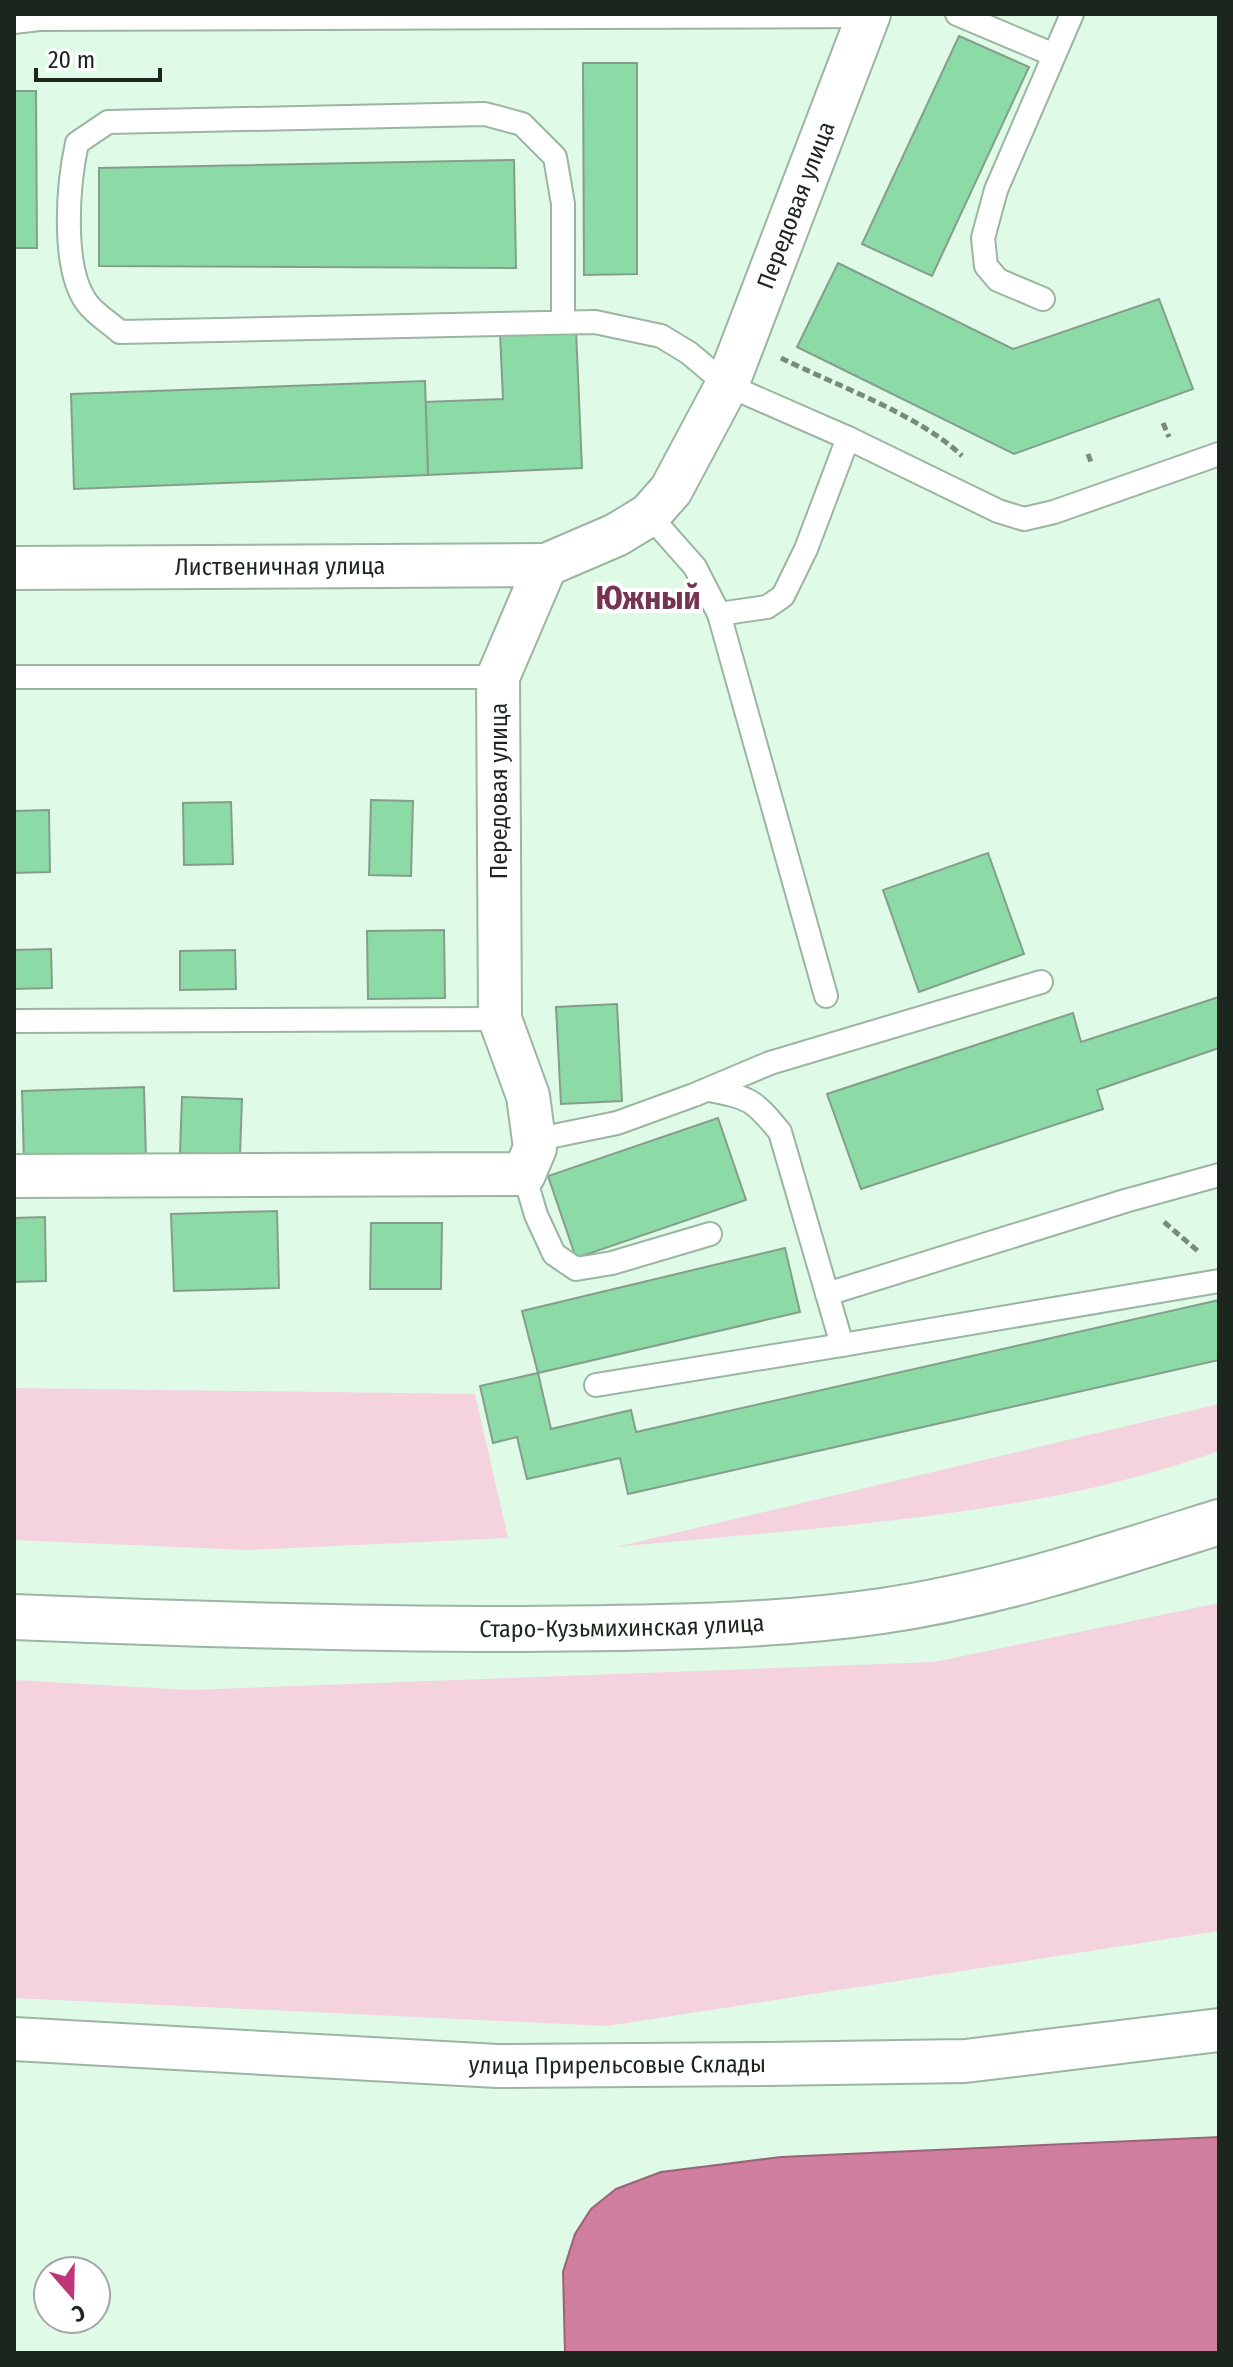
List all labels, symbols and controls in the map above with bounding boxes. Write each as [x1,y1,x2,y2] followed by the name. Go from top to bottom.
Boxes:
[36,32,160,82] scale bar
[48,46,95,74] text: 20 m
[751,118,840,293] street label: Передовая улица
[175,552,385,581] street label: Лиственичная улица
[595,579,701,617] district label: Южный
[485,703,513,879] street label: Передовая улица
[479,1609,765,1643] street label: Старо-Кузьмихинская улица
[468,2050,766,2080] street label: улица Прирельсовые Склады
[32,2255,112,2335] north arrow
[68,2299,89,2328] text: С

